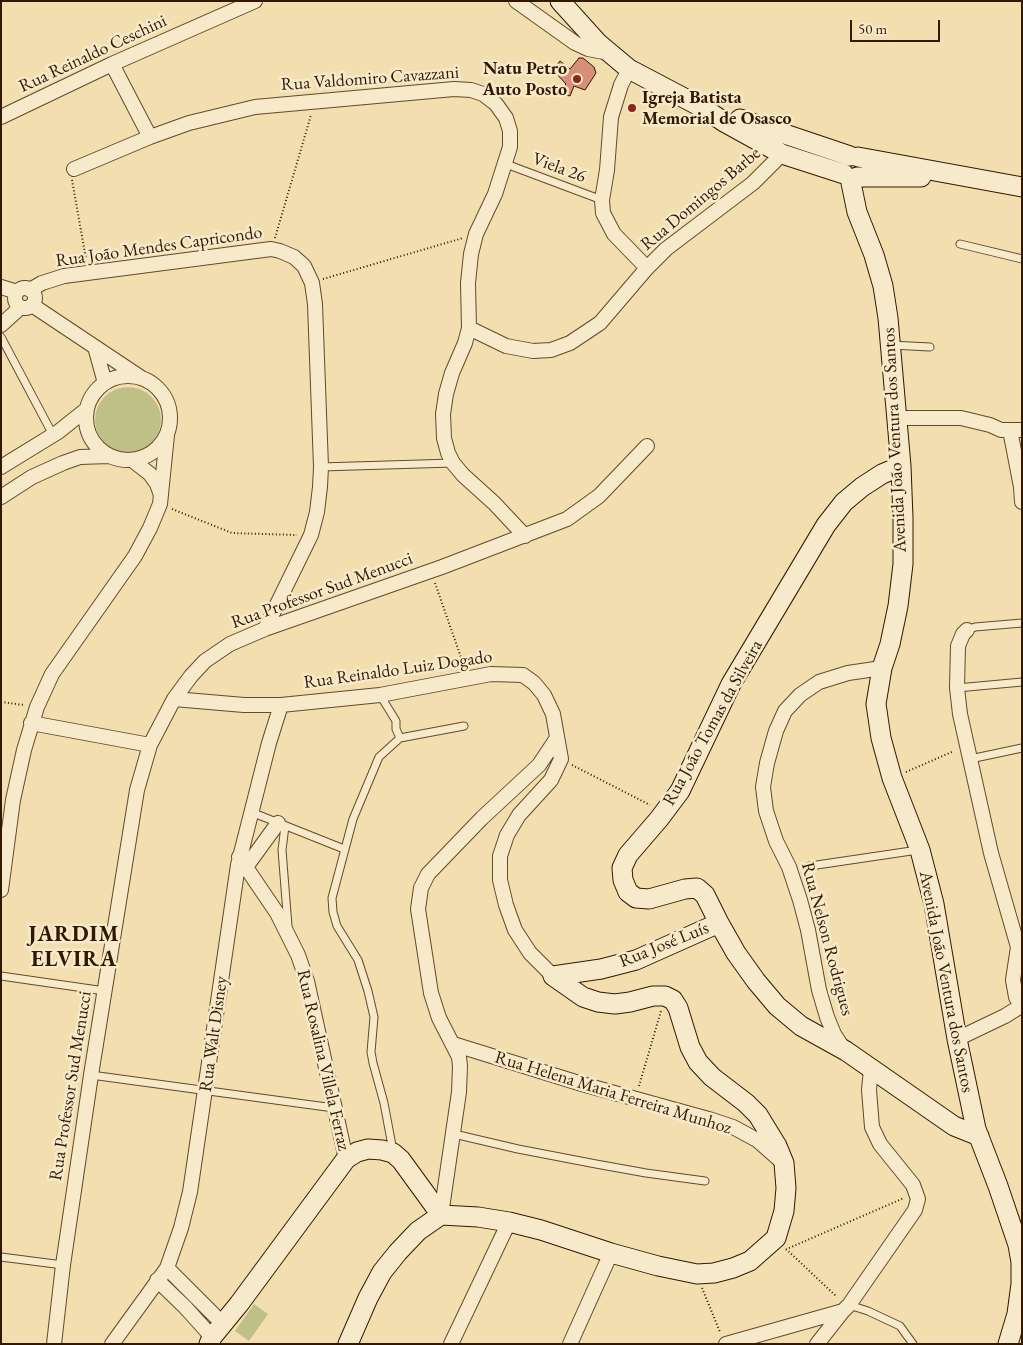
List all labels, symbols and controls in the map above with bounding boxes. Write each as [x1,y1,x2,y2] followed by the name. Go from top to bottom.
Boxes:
[16,10,170,98] street label: Rua Reinaldo Ceschini
[853,10,943,42] scale bar
[858,19,887,38] text: 50 m
[483,58,567,100] place label: Natu Petro Auto Posto
[280,62,460,96] street label: Rua Valdomiro Cavazzani
[571,73,583,85] marker: Natu Petro Auto Posto
[642,87,792,130] place label: Igreja Batista Memorial de Osasco
[626,102,638,114] marker: Igreja Batista Memorial de Osasco
[637,143,765,255] street label: Rua Domingos Barbe
[529,148,589,188] street label: Viela 26
[54,222,264,272] street label: Rua João Mendes Capricondo
[878,327,912,553] street label: Avenida João Ventura dos Santos
[228,548,416,634] street label: Rua Professor Sud Menucci
[658,636,768,810] street label: Rua João Tomas da Silveira
[302,646,494,694] street label: Rua Reinaldo Luiz Dogado
[796,860,858,1018] street label: Rua Nelson Rodrigues
[914,869,978,1095] street label: Avenida João Ventura dos Santos
[616,917,712,973] street label: Rua José Luís
[28,922,120,974] district label: JARDIM ELVIRA
[292,967,354,1153] street label: Rua Rosalina Villela Ferraz
[195,975,233,1093] street label: Rua Walt Disney
[45,990,97,1182] street label: Rua Professor Sud Menucci
[492,1047,734,1139] street label: Rua Helena Maria Ferreira Munhoz

